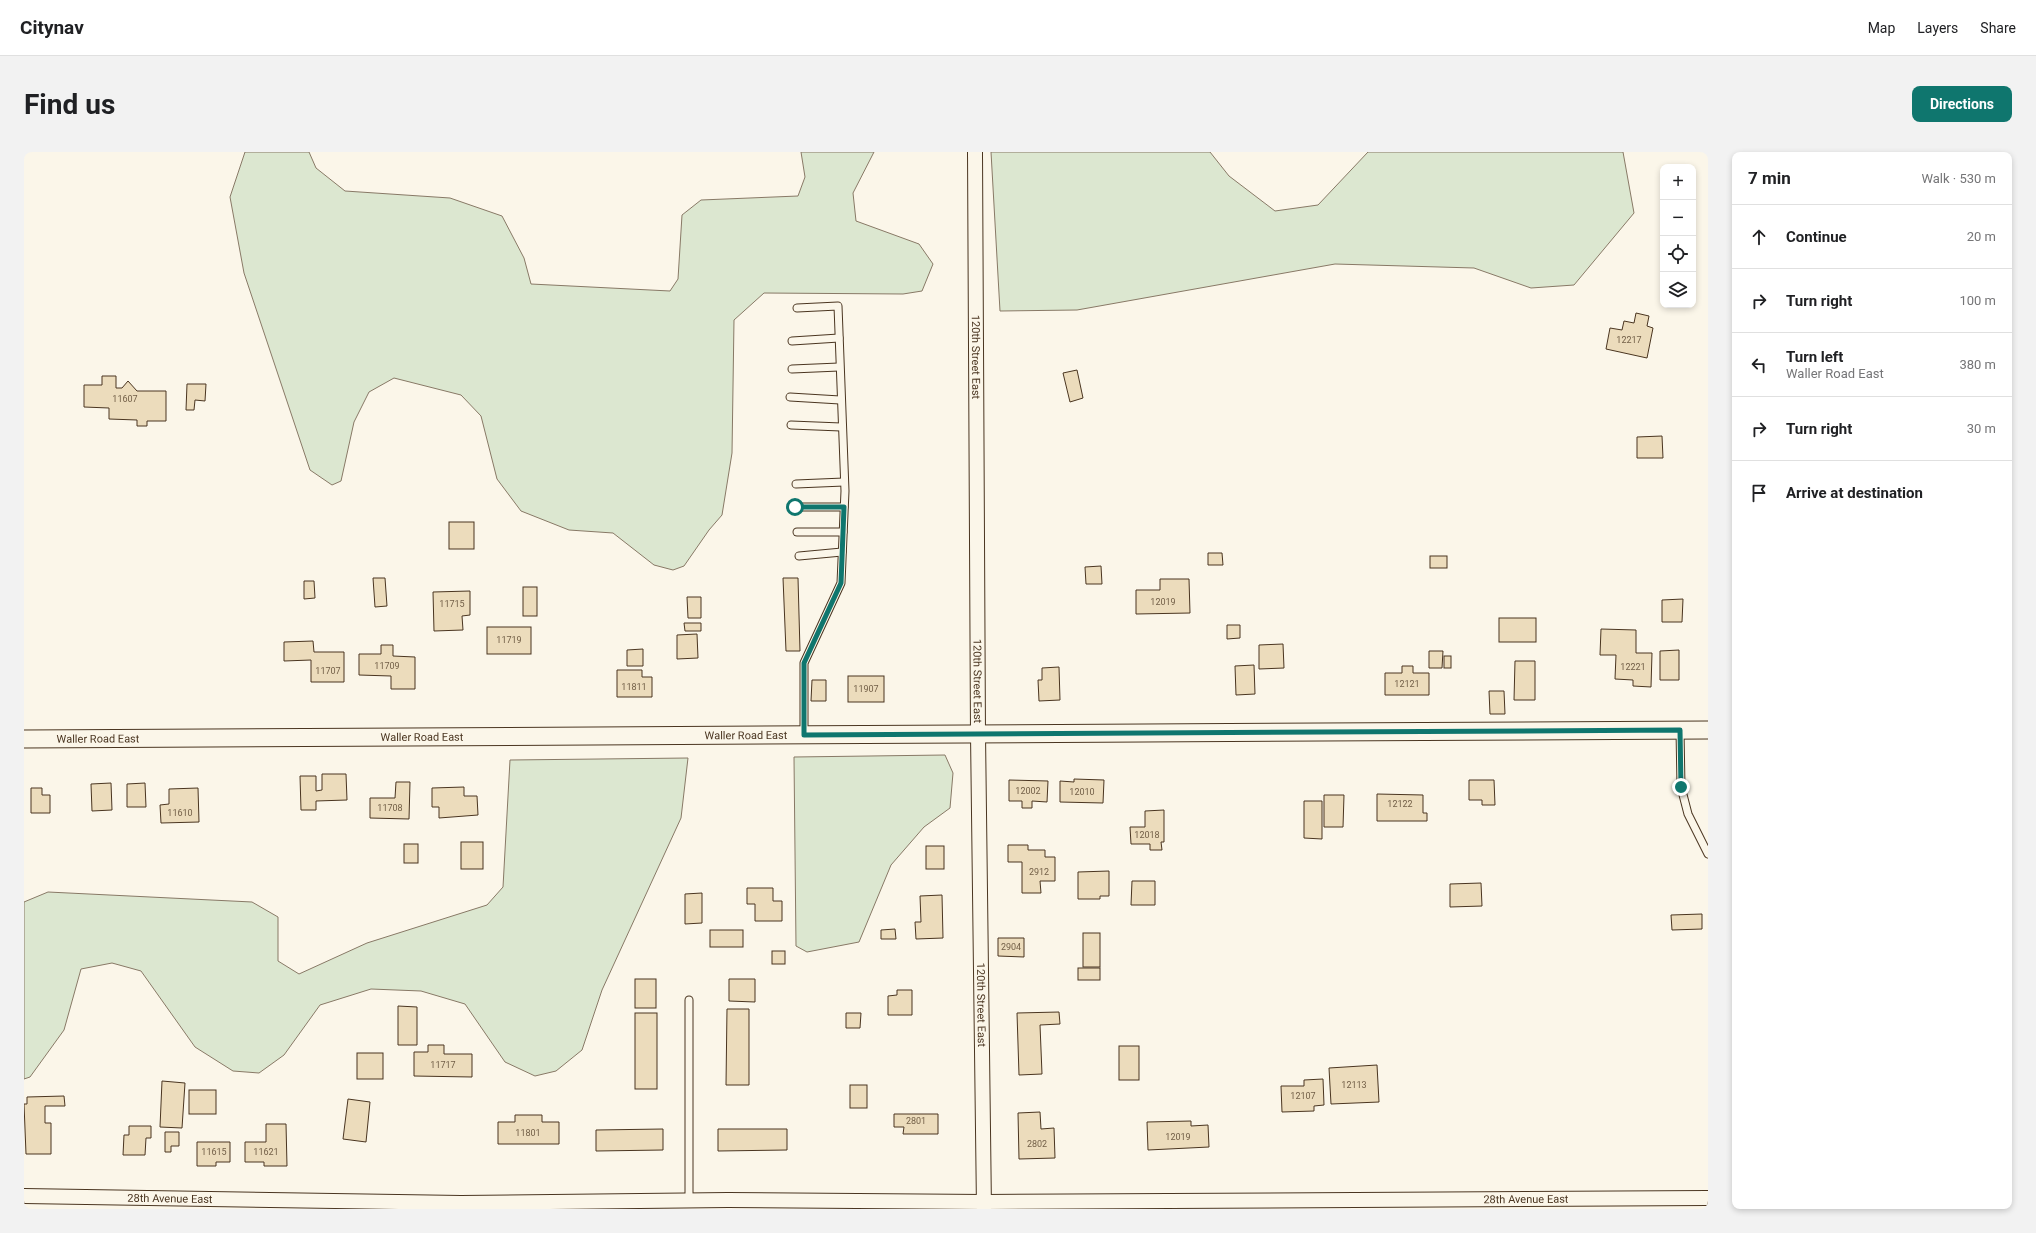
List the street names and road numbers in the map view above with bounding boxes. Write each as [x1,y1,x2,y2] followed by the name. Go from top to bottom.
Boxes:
[969,315,983,400] street label: 120th Street East
[971,639,984,724] street label: 120th Street East
[705,728,788,742] street label: Waller Road East
[381,730,464,744] street label: Waller Road East
[57,732,140,745] street label: Waller Road East
[974,963,988,1048] street label: 120th Street East
[127,1191,213,1206] street label: 28th Avenue East
[1483,1192,1569,1206] street label: 28th Avenue East

